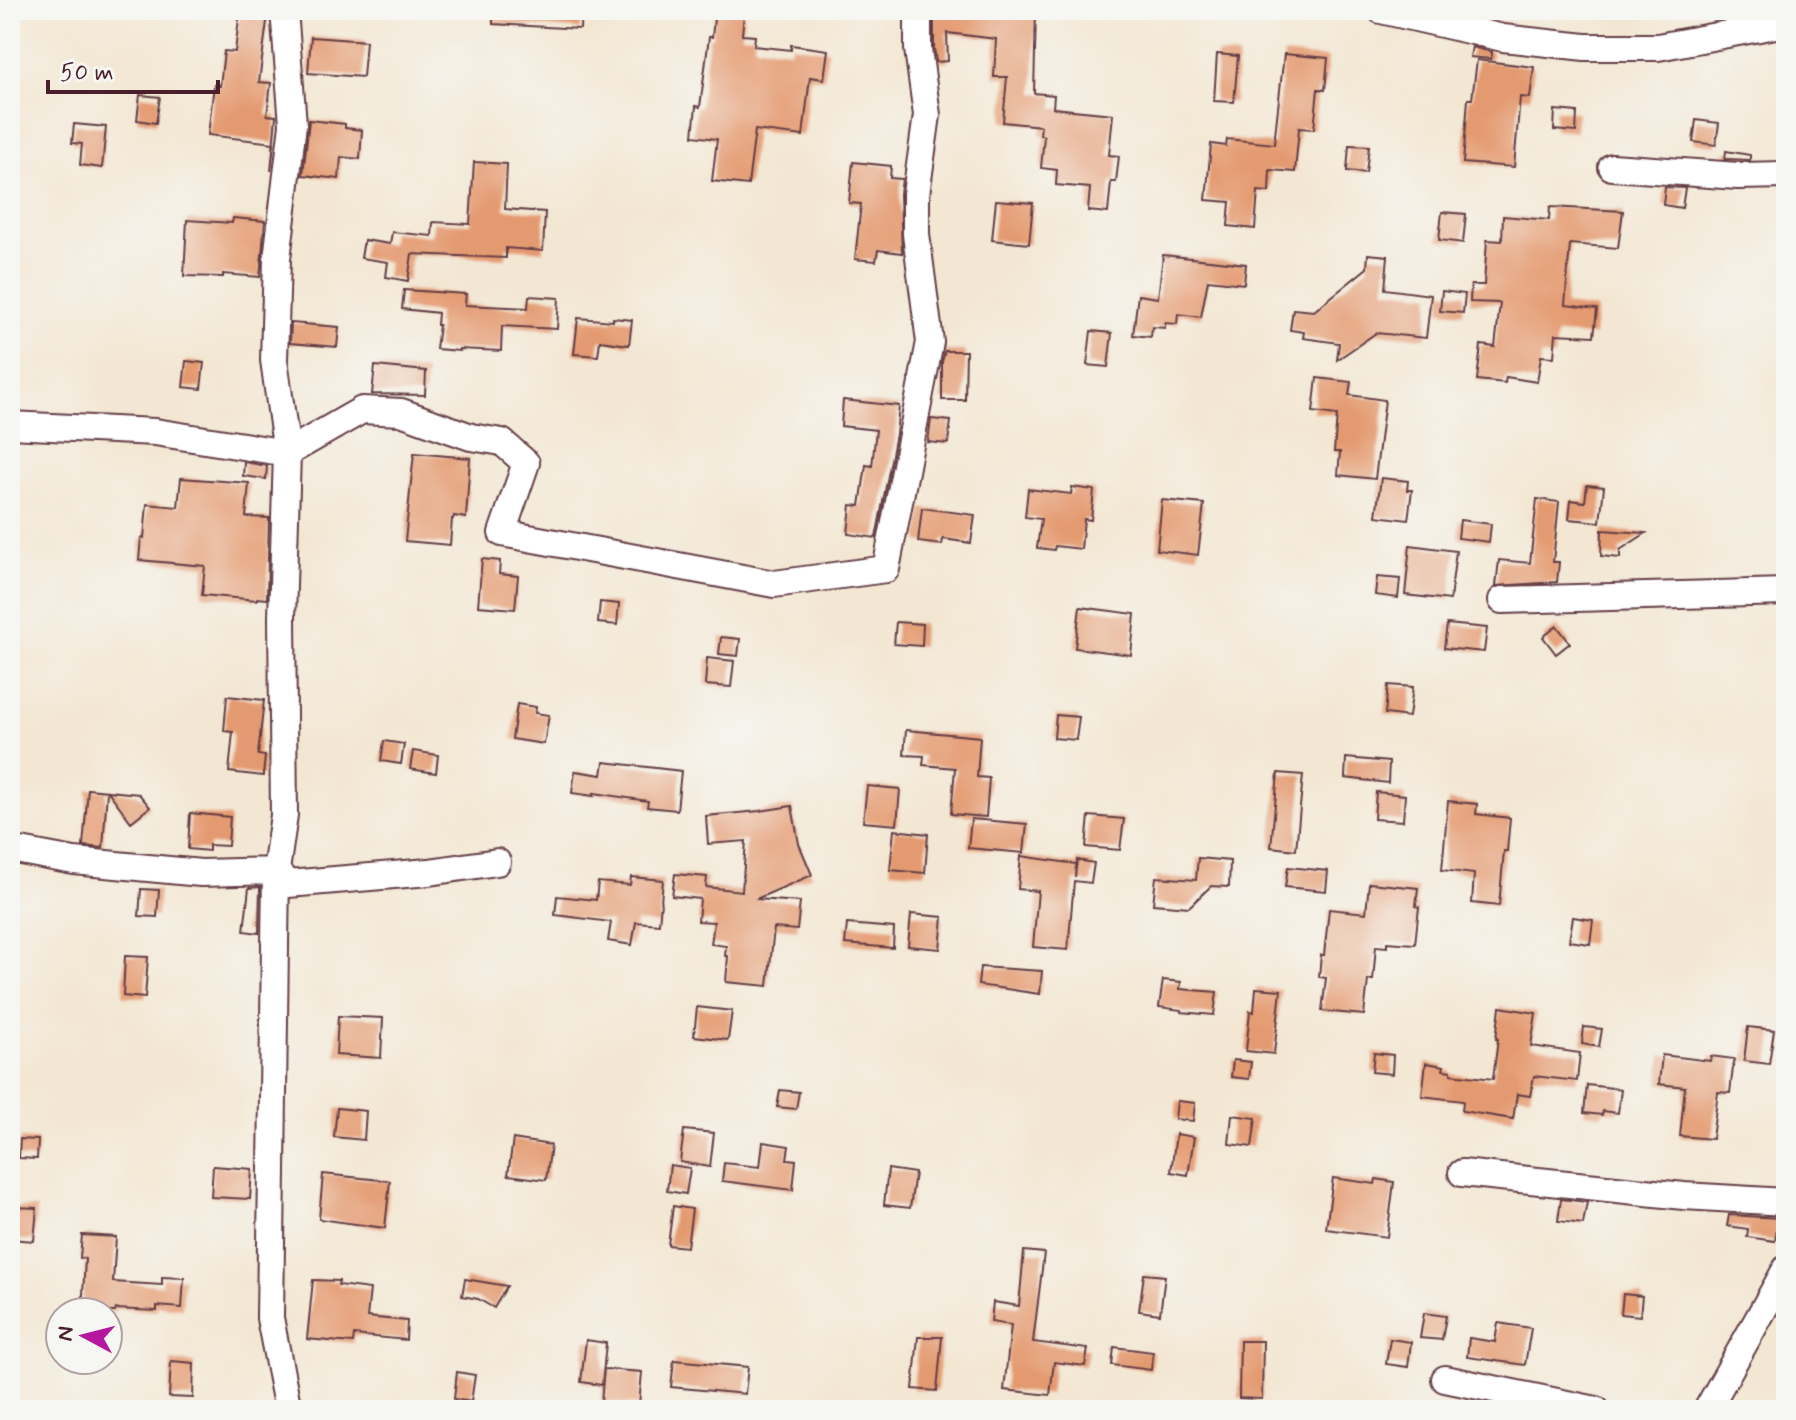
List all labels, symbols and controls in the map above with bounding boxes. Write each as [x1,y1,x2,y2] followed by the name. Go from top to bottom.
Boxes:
[48,44,218,94] scale bar
[60,58,114,89] text: 50 m
[44,1296,124,1376] north arrow
[51,1325,81,1343] text: N

